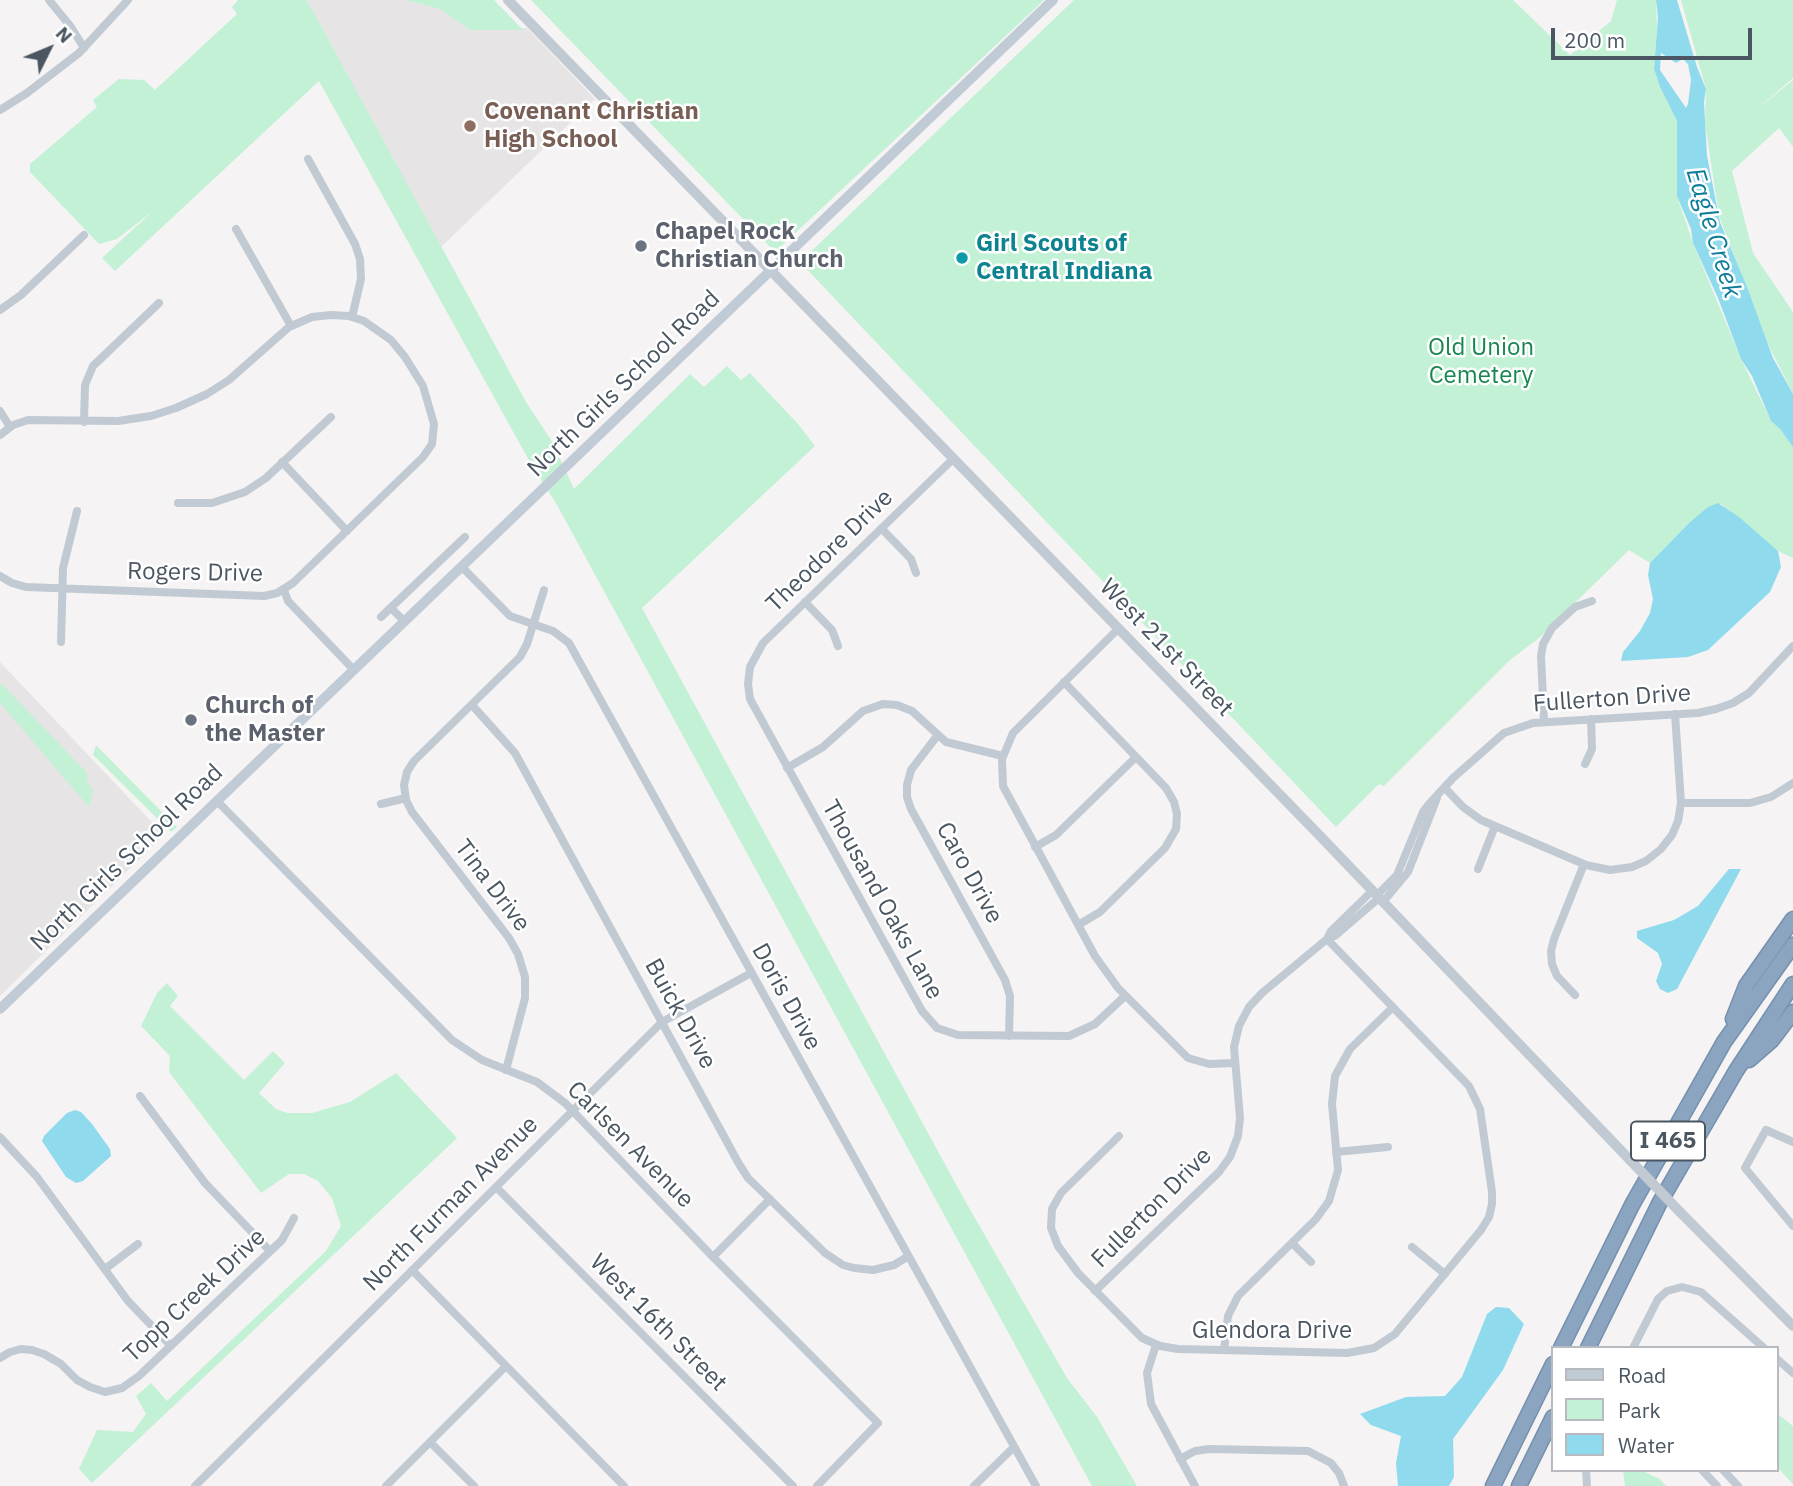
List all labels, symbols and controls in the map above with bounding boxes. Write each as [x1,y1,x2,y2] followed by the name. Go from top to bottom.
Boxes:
[14,14,84,84] north arrow
[1555,14,1756,58] scale bar
[51,21,78,48] text: N
[1564,26,1625,54] text: 200 m
[484,98,699,154] place label: Covenant Christian High School
[462,118,478,134] marker: Covenant Christian High School
[1678,164,1748,302] water label: Eagle Creek
[655,218,844,274] place label: Chapel Rock Christian Church
[976,230,1152,286] place label: Girl Scouts of Central Indiana
[633,238,649,254] marker: Chapel Rock Christian Church
[954,250,970,266] marker: Girl Scouts of Central Indiana
[522,285,726,483] street label: North Girls School Road
[1428,334,1534,390] park label: Old Union Cemetery
[761,483,899,619] street label: Theodore Drive
[127,557,263,589] street label: Rogers Drive
[1093,573,1239,723] street label: West 21st Street
[1532,679,1692,719] street label: Fullerton Drive
[205,692,325,748] place label: Church of the Master
[183,712,199,728] marker: Church of the Master
[25,759,229,957] street label: North Girls School Road
[815,795,949,1005] street label: Thousand Oaks Lane
[929,817,1009,929] street label: Caro Drive
[448,834,536,938] street label: Tina Drive
[745,939,827,1055] street label: Doris Drive
[638,954,722,1074] street label: Buick Drive
[561,1076,699,1214] street label: Carlsen Avenue
[358,1111,544,1297] street label: North Furman Avenue
[1631,1122,1705,1160] road number: I 465
[1086,1142,1218,1274] street label: Fullerton Drive
[118,1223,272,1369] street label: Topp Creek Drive
[583,1248,733,1398] street label: West 16th Street
[1192,1317,1352,1345] street label: Glendora Drive
[1552,1346,1779,1472] legend
[1618,1361,1666,1389] text: Road
[1618,1396,1661,1424] text: Park
[1618,1431,1674,1459] text: Water

